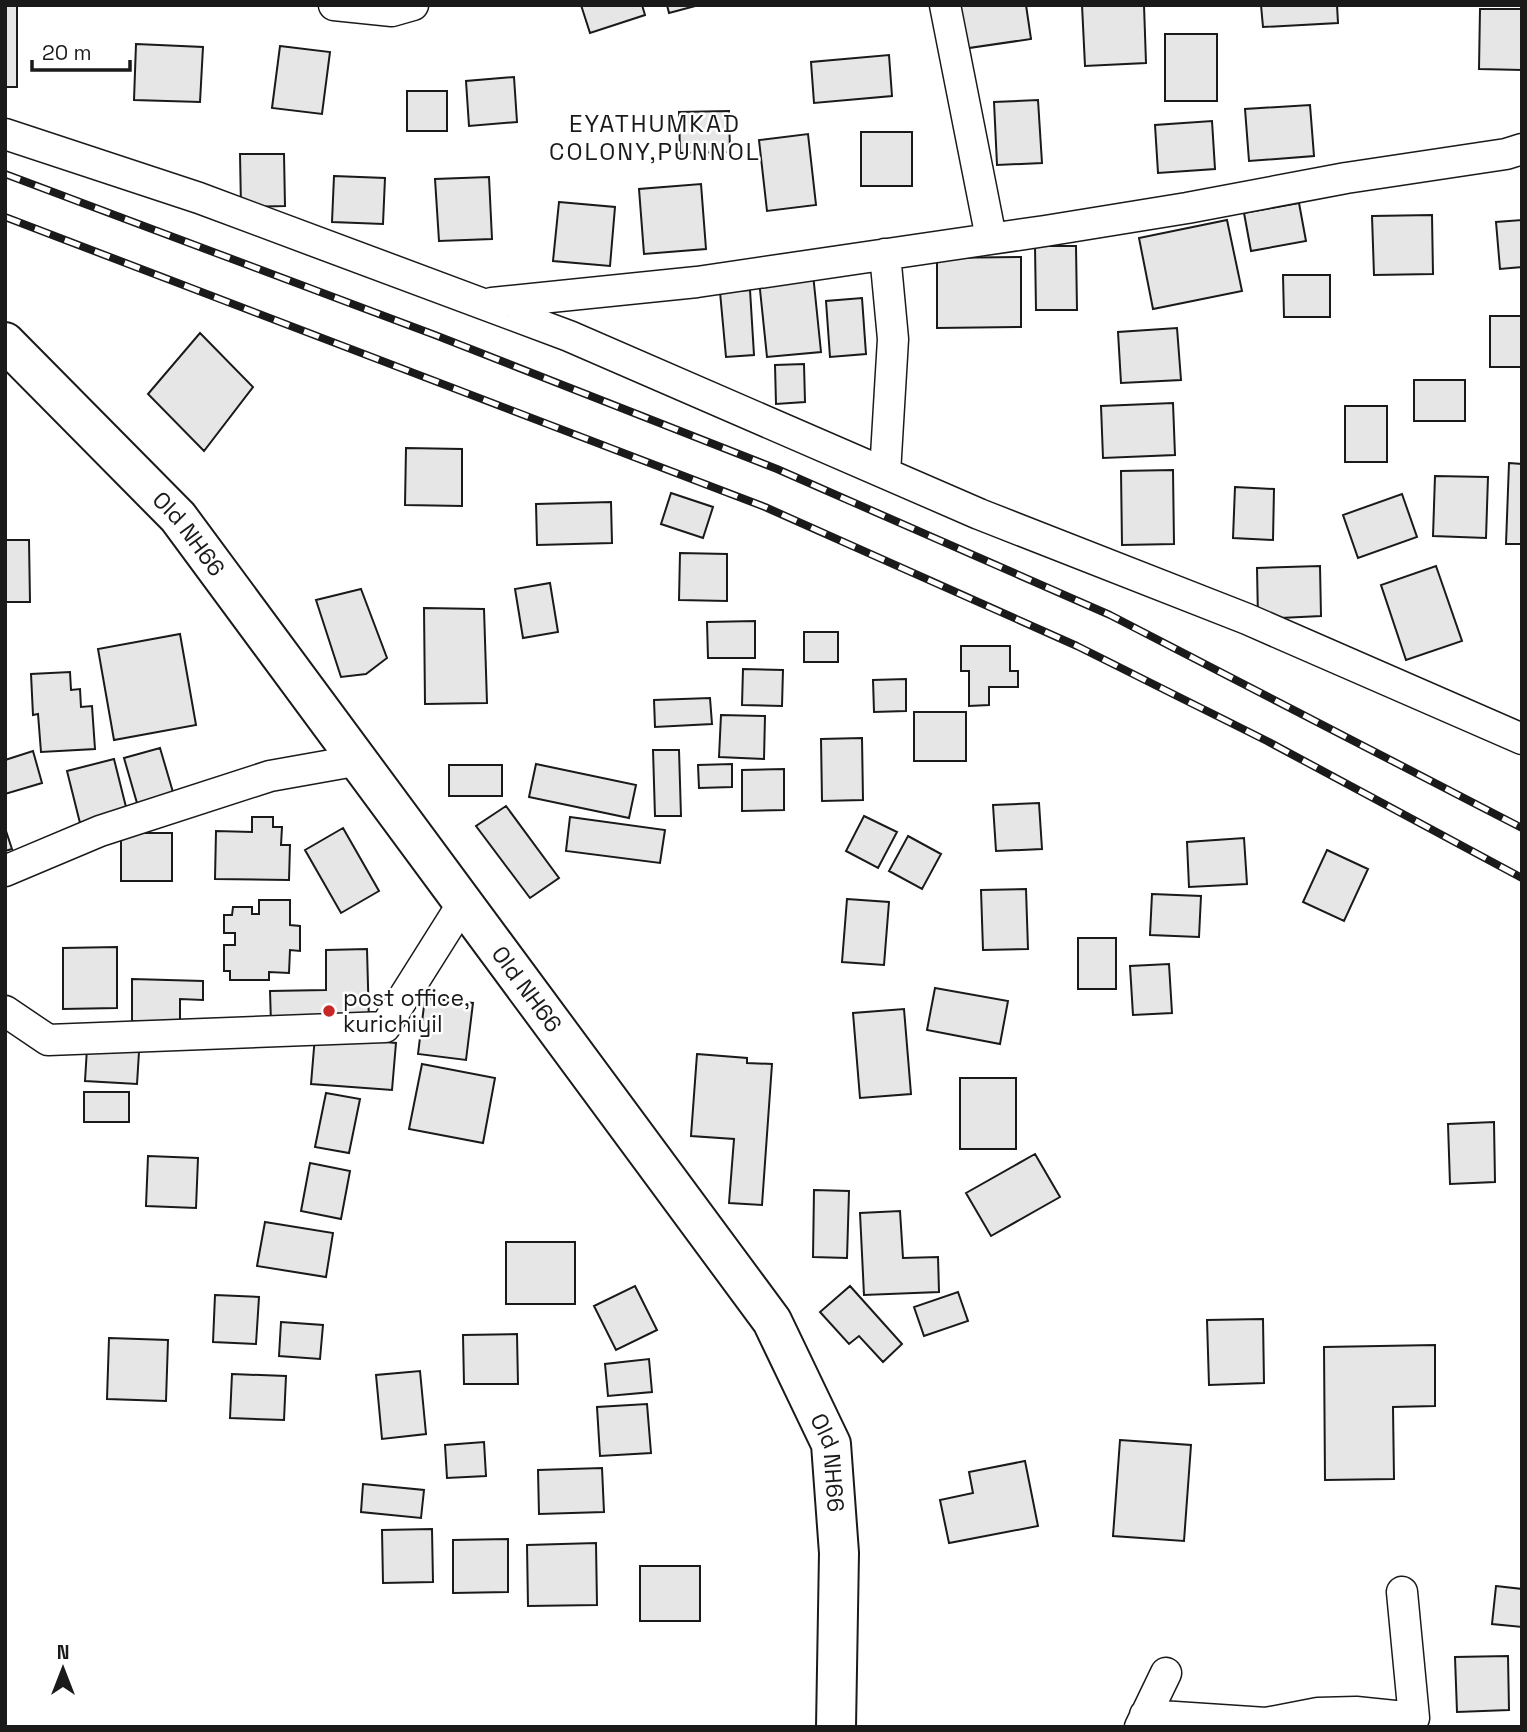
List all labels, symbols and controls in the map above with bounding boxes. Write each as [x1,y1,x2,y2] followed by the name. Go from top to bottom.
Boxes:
[32,28,130,72] scale bar
[42,39,92,66] text: 20 m
[549,108,761,167] district label: EYATHUMKAD COLONY,PUNNOL
[146,485,232,582] street label: Old NH66
[485,940,569,1038] street label: Old NH66
[343,983,470,1039] place label: post office, kurichiyil
[321,1003,337,1019] marker: post office, kurichiyil
[804,1408,851,1513] street label: Old NH66
[28,1634,98,1704] north arrow
[57,1640,69,1665] text: N

